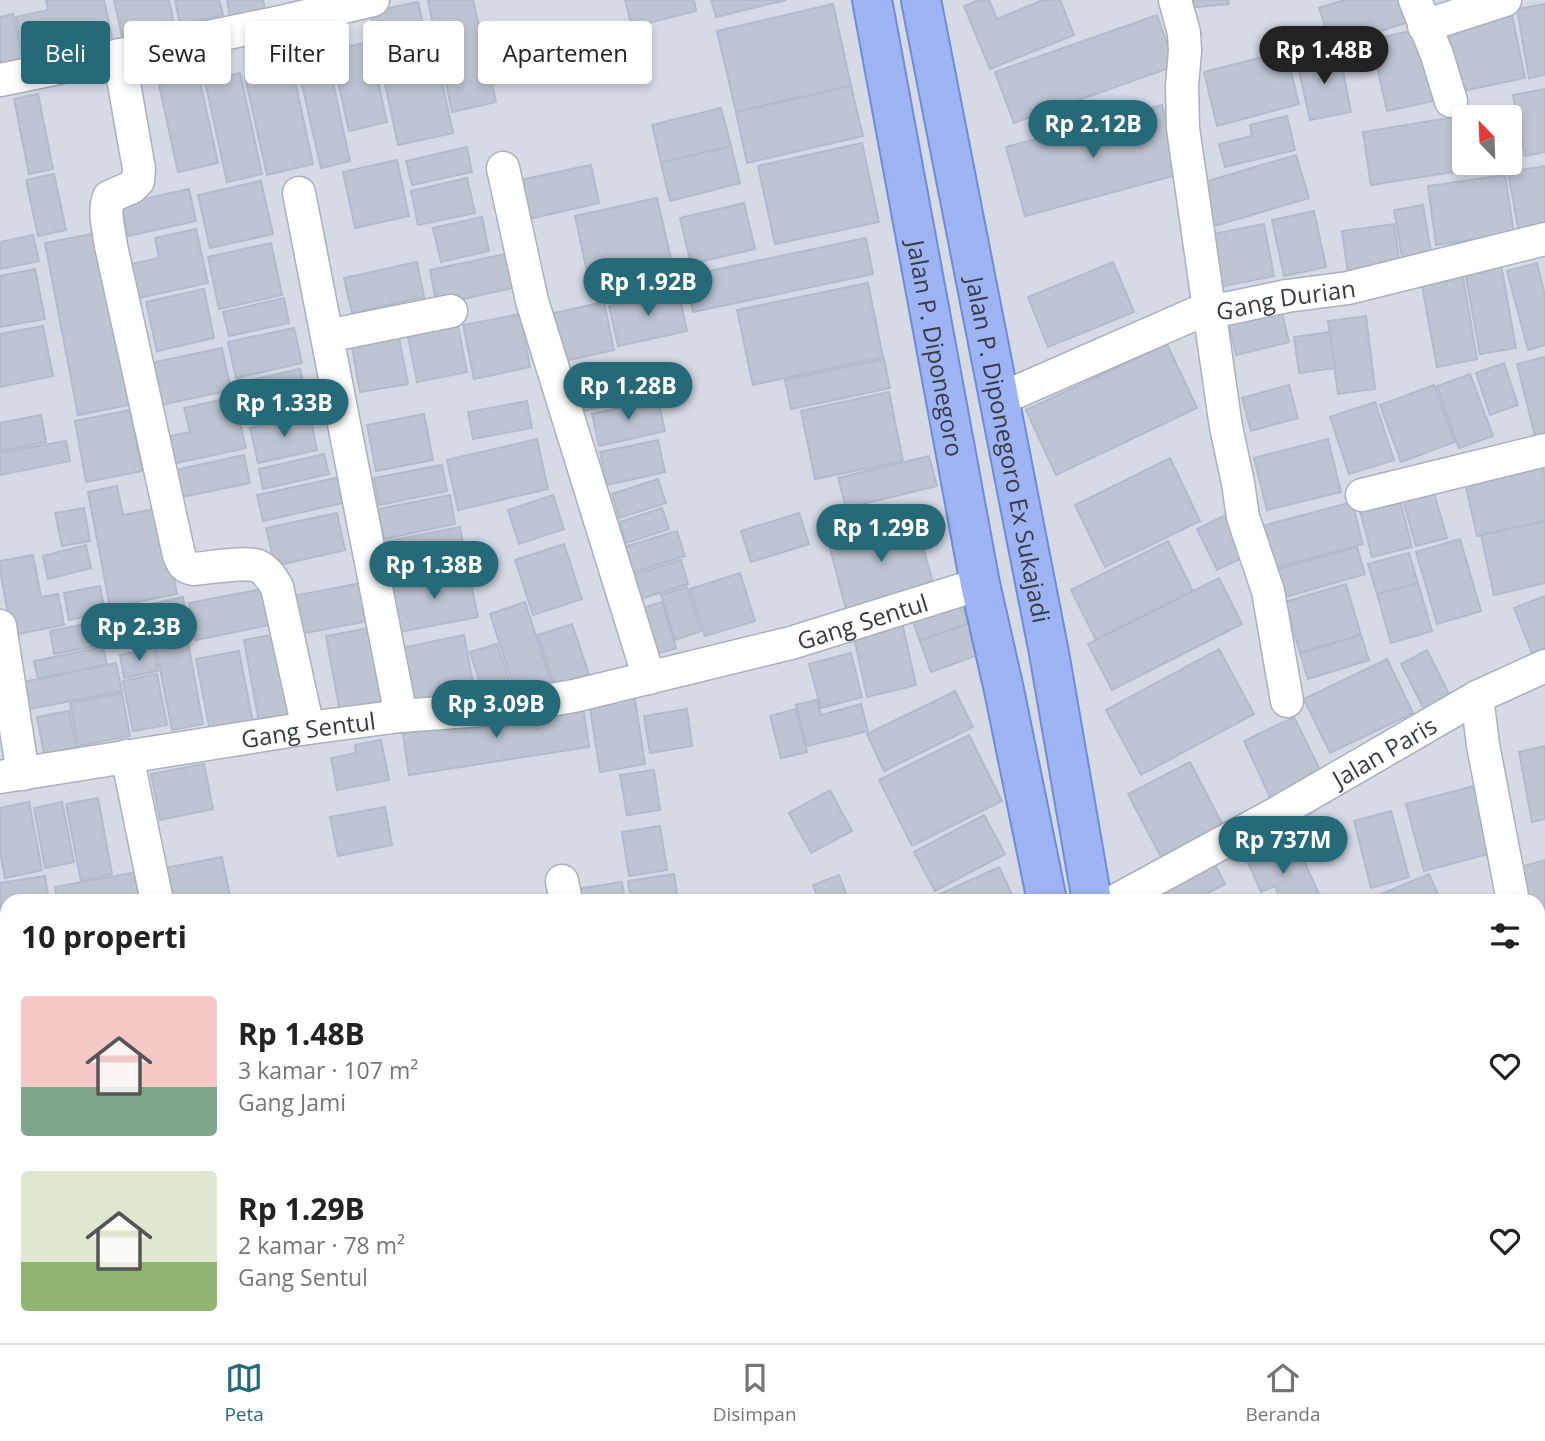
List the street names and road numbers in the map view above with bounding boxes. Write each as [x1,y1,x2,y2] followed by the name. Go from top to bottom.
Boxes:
[900,235,973,459] street label: Jalan P. Diponegoro
[1215,271,1357,326] street label: Gang Durian
[959,272,1059,625] street label: Jalan P. Diponegoro Ex Sukajadi
[793,585,932,657] street label: Gang Sentul
[239,703,377,755] street label: Gang Sentul
[1324,708,1442,795] street label: Jalan Paris

